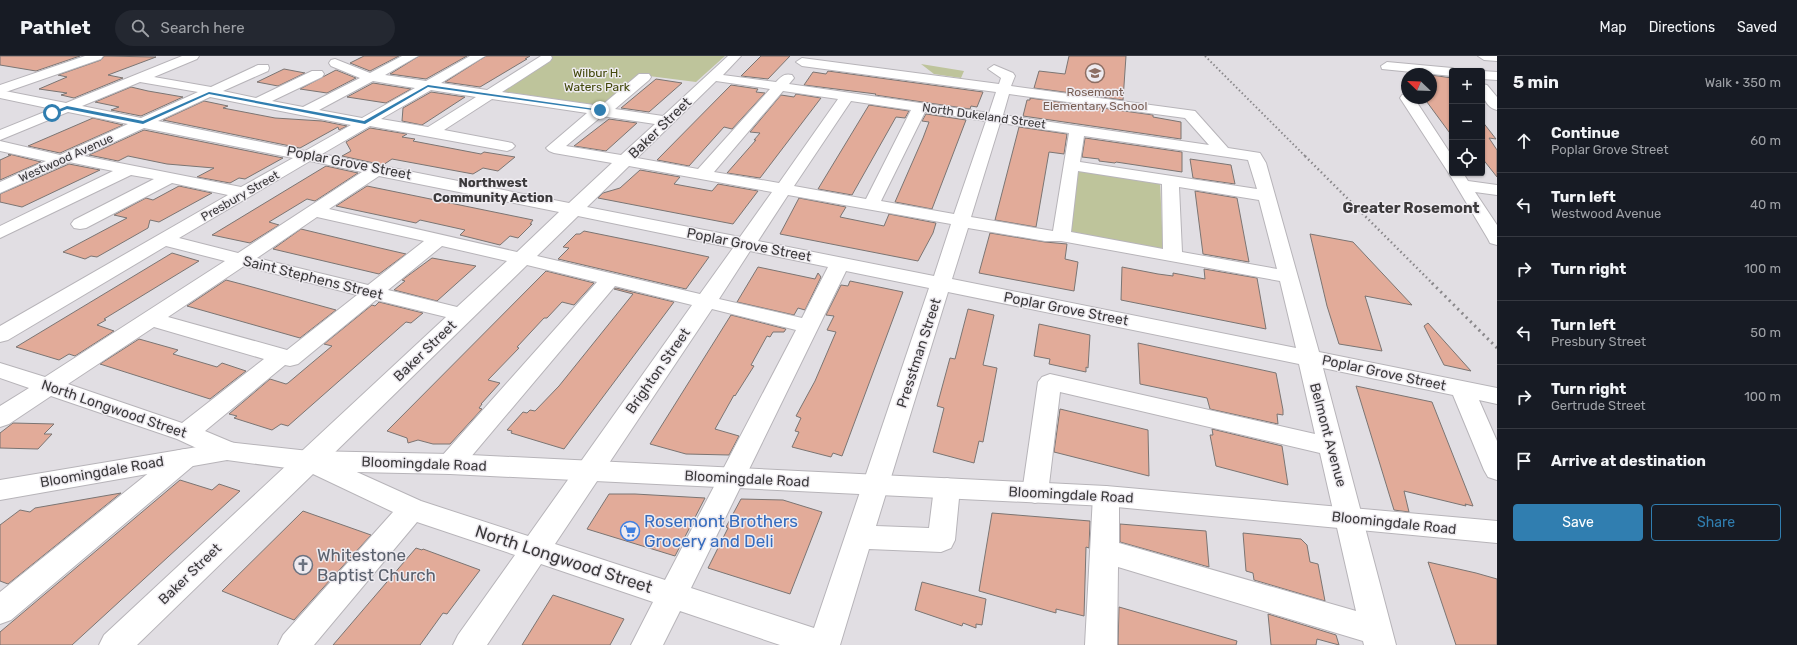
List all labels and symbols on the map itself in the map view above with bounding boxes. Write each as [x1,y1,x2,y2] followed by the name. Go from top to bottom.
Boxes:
[1084,62,1106,84] school or university icon: Rosemont Elementary School
[564,66,631,94] park label: Wilbur H. Waters Park
[1401,68,1437,104] north arrow
[1043,85,1147,113] place label: Rosemont Elementary School
[625,93,695,162] street label: Baker Street
[921,100,1047,132] street label: North Dukeland Street
[591,101,609,119] route end
[43,104,61,122] route start
[17,131,116,185] street label: Westwood Avenue
[285,143,413,184] street label: Poplar Grove Street
[198,168,282,224] street label: Presbury Street
[433,175,553,205] district label: Northwest Community Action
[1343,199,1479,217] district label: Greater Rosemont
[685,225,813,266] street label: Poplar Grove Street
[241,252,385,304] street label: Saint Stephens Street
[1002,289,1130,330] street label: Poplar Grove Street
[893,296,945,410] street label: Presstman Street
[390,316,460,385] street label: Baker Street
[622,324,694,417] street label: Brighton Street
[1320,352,1448,395] street label: Poplar Grove Street
[39,376,189,442] street label: North Longwood Street
[1306,381,1350,489] street label: Belmont Avenue
[39,453,165,491] street label: Bloomingdale Road
[361,453,487,475] street label: Bloomingdale Road
[684,467,810,491] street label: Bloomingdale Road
[1008,483,1134,507] street label: Bloomingdale Road
[1331,508,1457,538] street label: Bloomingdale Road
[644,511,798,551] place label: Rosemont Brothers Grocery and Deli
[619,520,641,542] supermarket icon: Rosemont Brothers Grocery and Deli
[473,521,655,597] street label: North Longwood Street
[155,539,225,608] street label: Baker Street
[317,545,436,585] place label: Whitestone Baptist Church
[292,554,314,576] church icon: Whitestone Baptist Church

